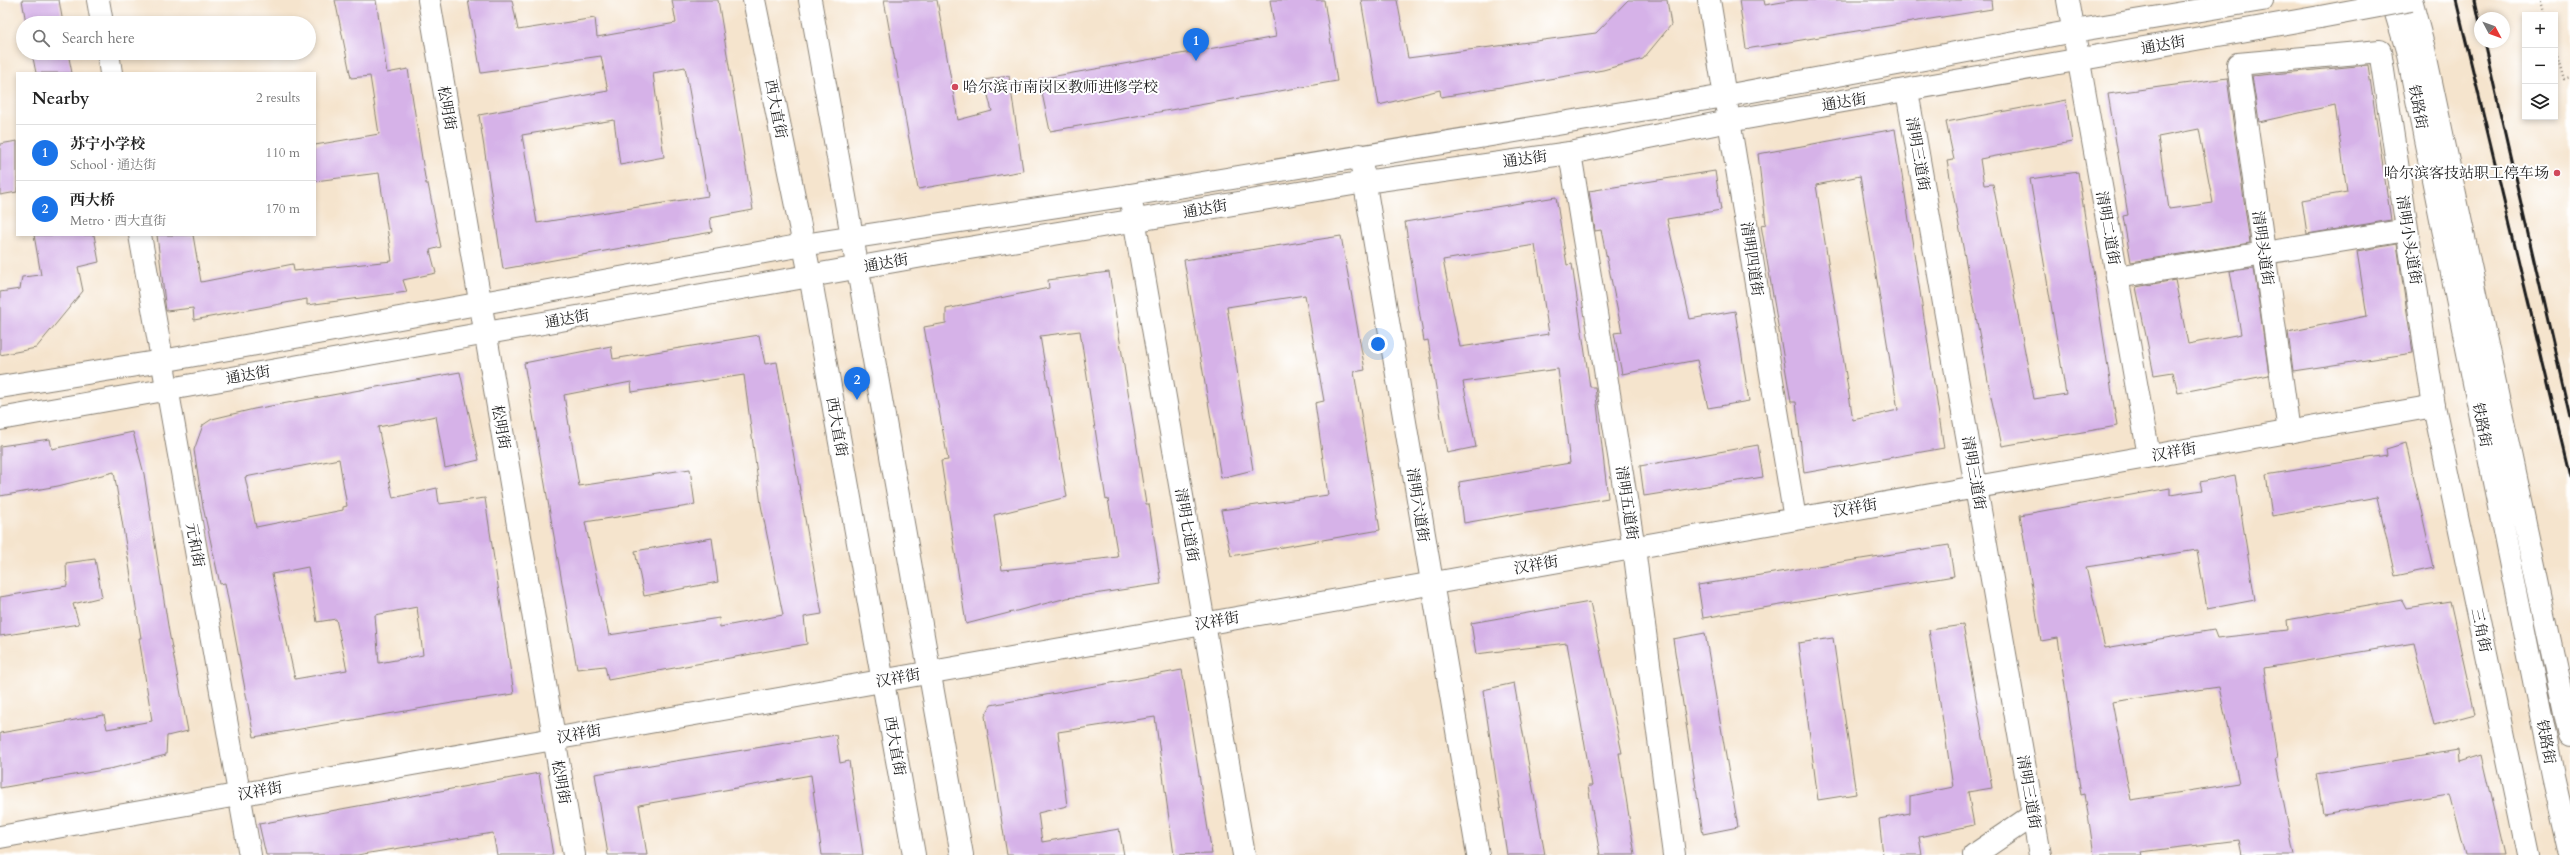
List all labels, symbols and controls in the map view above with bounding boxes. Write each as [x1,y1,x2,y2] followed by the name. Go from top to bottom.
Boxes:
[2474,12,2510,48] north arrow
[2522,12,2558,120] map controls
[2522,12,2558,48] button: +
[16,16,316,60] search box
[30,27,52,49] icon: search
[62,28,135,48] text: Search here
[1183,28,1209,61] pin: 1
[2139,31,2187,59] street label: 通达街
[2522,48,2558,84] button: −
[963,77,1158,97] place label: 哈尔滨市南岗区教师进修学校
[760,78,792,140] street label: 西大直街
[950,82,960,92] marker: 哈尔滨市南岗区教师进修学校
[2404,83,2432,131] street label: 铁路街
[433,84,461,132] street label: 松明街
[2522,84,2558,120] button: layers
[32,87,89,110] text: Nearby
[256,89,300,107] text: 2 results
[1820,89,1868,115] street label: 通达街
[1902,115,1934,193] street label: 清明三道街
[70,134,145,154] text: 苏宁小学校
[42,144,48,162] text: 1
[266,144,300,162] text: 110 m
[1501,146,1549,172] street label: 通达街
[70,156,156,174] text: School · 通达街
[2384,163,2549,183] place label: 哈尔滨客技站职工停车场
[2552,168,2562,178] marker: 哈尔滨客技站职工停车场
[2092,189,2124,267] street label: 清明二道街
[70,190,115,210] text: 西大桥
[2392,194,2426,286] street label: 清明小头道街
[1181,195,1229,223] street label: 通达街
[42,200,48,218] text: 2
[266,200,300,218] text: 170 m
[2248,209,2278,287] street label: 清明头道街
[70,212,166,230] text: Metro · 西大直街
[1736,220,1768,298] street label: 清明四道街
[862,249,910,277] street label: 通达街
[543,305,591,333] street label: 通达街
[1368,334,1388,354] your location
[224,361,272,389] street label: 通达街
[844,367,870,400] pin: 2
[822,396,852,458] street label: 西大直街
[2468,401,2496,449] street label: 铁路街
[487,403,515,451] street label: 松明街
[1958,434,1990,512] street label: 清明三道街
[2150,438,2198,466] street label: 汉祥街
[1611,464,1643,542] street label: 清明五道街
[1402,466,1434,544] street label: 清明六道街
[1171,486,1203,564] street label: 清明七道街
[1831,494,1879,522] street label: 汉祥街
[181,521,209,569] street label: 元和街
[1512,551,1560,579] street label: 汉祥街
[2467,606,2495,654] street label: 三角街
[1193,607,1241,635] street label: 汉祥街
[874,664,922,692] street label: 汉祥街
[880,715,910,777] street label: 西大直街
[2532,718,2560,766] street label: 铁路街
[555,720,603,748] street label: 汉祥街
[2013,753,2045,831] street label: 清明三道街
[547,758,575,806] street label: 松明街
[236,777,284,805] street label: 汉祥街

